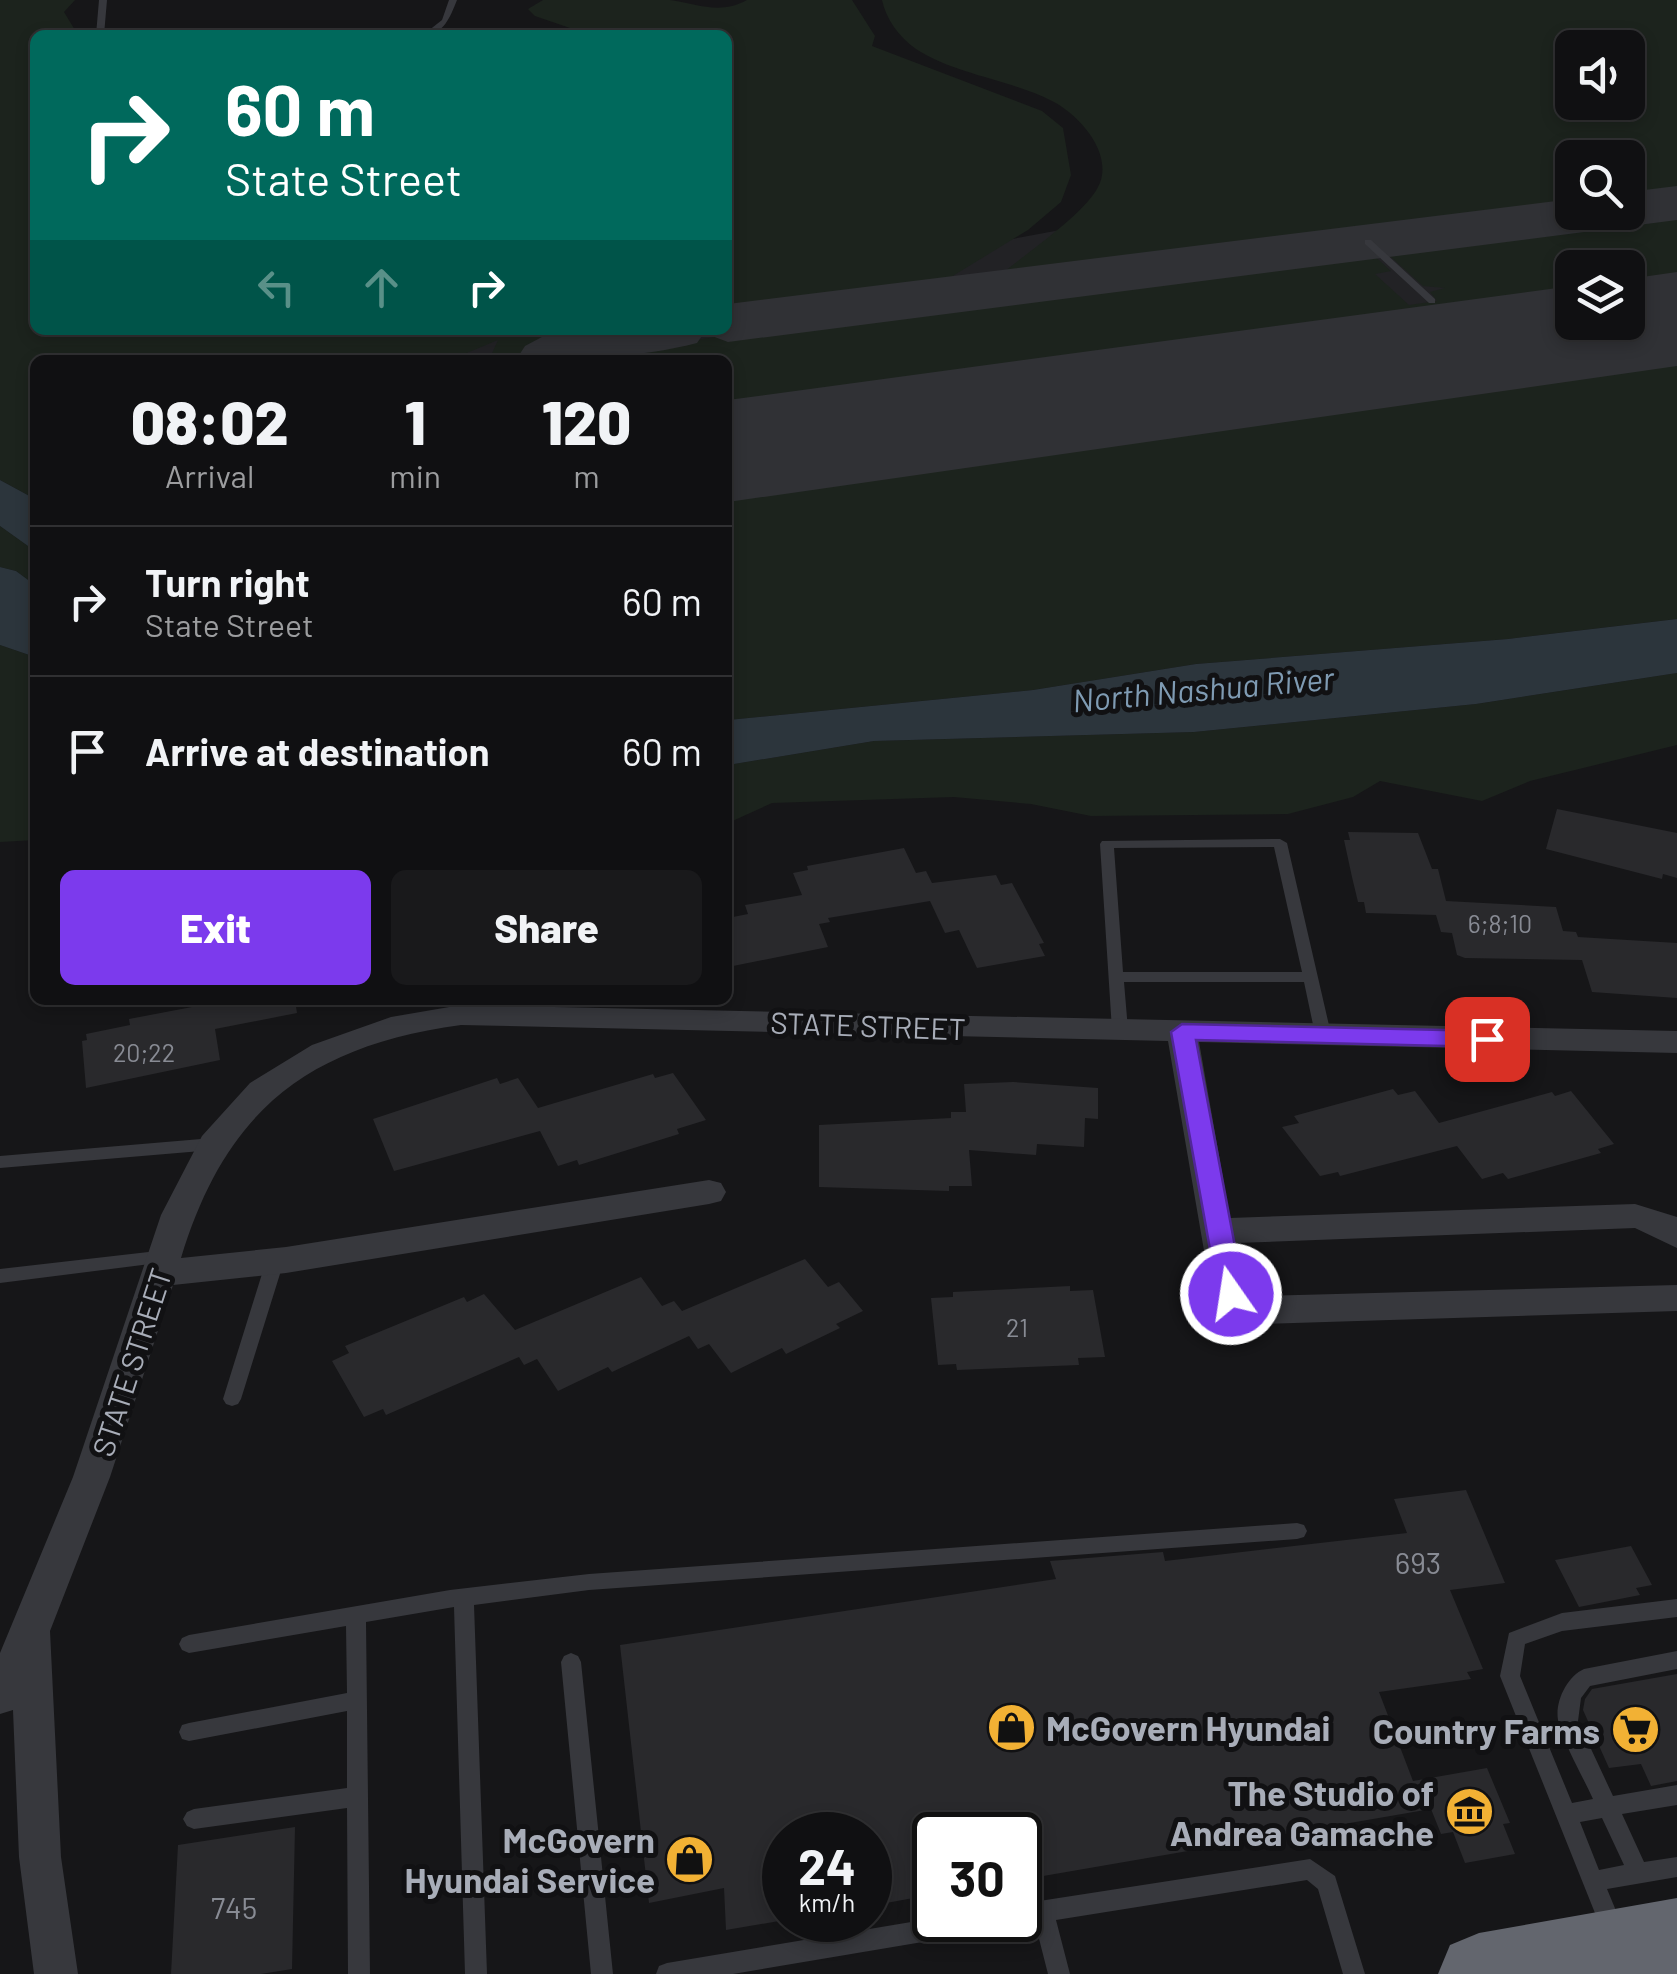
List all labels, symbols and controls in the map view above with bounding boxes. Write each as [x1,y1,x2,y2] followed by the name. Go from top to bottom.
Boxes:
[1555,30,1645,340] map controls
[1555,30,1645,120] button: sound
[225,66,375,150] text: 60 m
[60,70,190,200] icon: right
[1555,140,1645,230] button: search
[225,151,462,205] text: State Street
[1555,250,1645,340] button: layers
[249,260,304,315] icon: left
[354,260,409,315] icon: ahead
[459,260,514,315] icon: right
[131,385,289,457] text: 08:02
[404,385,426,457] text: 1
[542,385,631,457] text: 120
[165,456,254,494] text: Arrival
[389,456,441,494] text: min
[573,456,600,494] text: m
[145,559,310,605] text: Turn right
[60,574,115,629] icon: right
[622,578,702,624] text: 60 m
[145,605,314,643] text: State Street
[1071,657,1337,718] water label: North Nashua River
[60,724,115,779] icon: arrive
[145,728,490,774] text: Arrive at destination
[622,728,702,774] text: 60 m
[60,870,371,985] button: Exit
[391,870,702,985] button: Share
[1468,908,1532,938] house number: 6;8;10
[1445,997,1530,1082] pin
[770,1004,966,1046] street label: STATE STREET
[1460,1012,1515,1067] icon: arrive
[113,1037,175,1067] house number: 20;22
[1179,1242,1283,1346] position arrow
[84,1263,178,1461] street label: STATE STREET
[1006,1312,1028,1342] house number: 21
[1395,1544,1441,1580] house number: 693
[985,1701,1037,1753] shop icon: McGovern Hyundai
[1609,1704,1661,1756] supermarket icon: Country Farms
[1046,1706,1330,1748] place label: McGovern Hyundai
[1373,1709,1600,1751] place label: Country Farms
[1170,1771,1434,1853] place label: The Studio of Andrea Gamache
[1443,1786,1495,1838] museum icon: The Studio of Andrea Gamache
[912,1812,1042,1942] speed limit sign: 30
[405,1818,655,1900] place label: McGovern Hyundai Service
[664,1833,716,1885] shop icon: McGovern Hyundai Service
[798,1835,856,1895] text: 24
[799,1887,855,1917] text: km/h
[211,1889,257,1925] house number: 745

